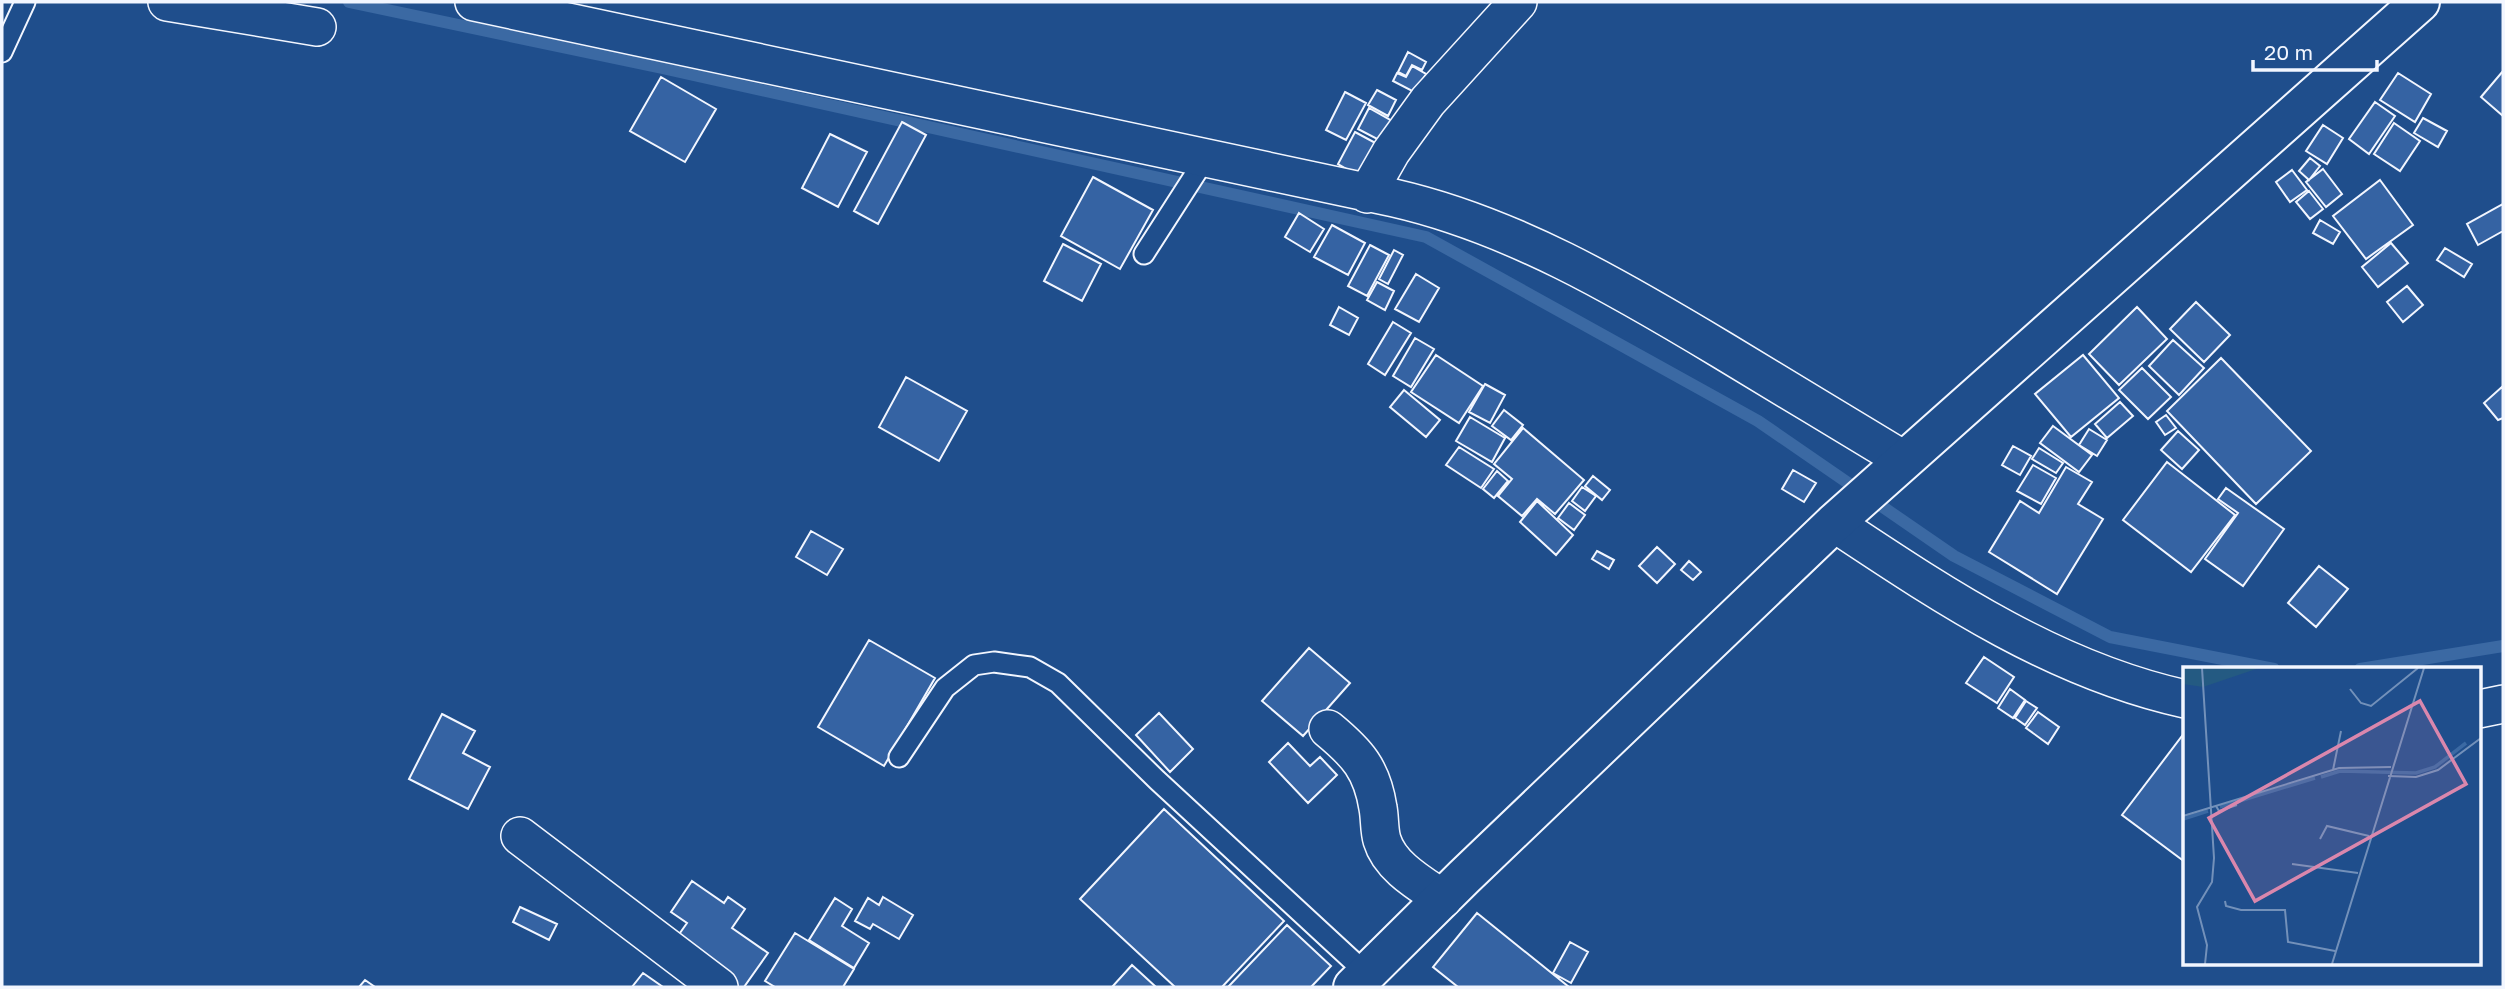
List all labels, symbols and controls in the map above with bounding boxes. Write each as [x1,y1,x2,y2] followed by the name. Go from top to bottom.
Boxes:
[2253,28,2377,72] scale bar
[2264,39,2313,65] text: 20 m
[2183,667,2480,964] inset map

